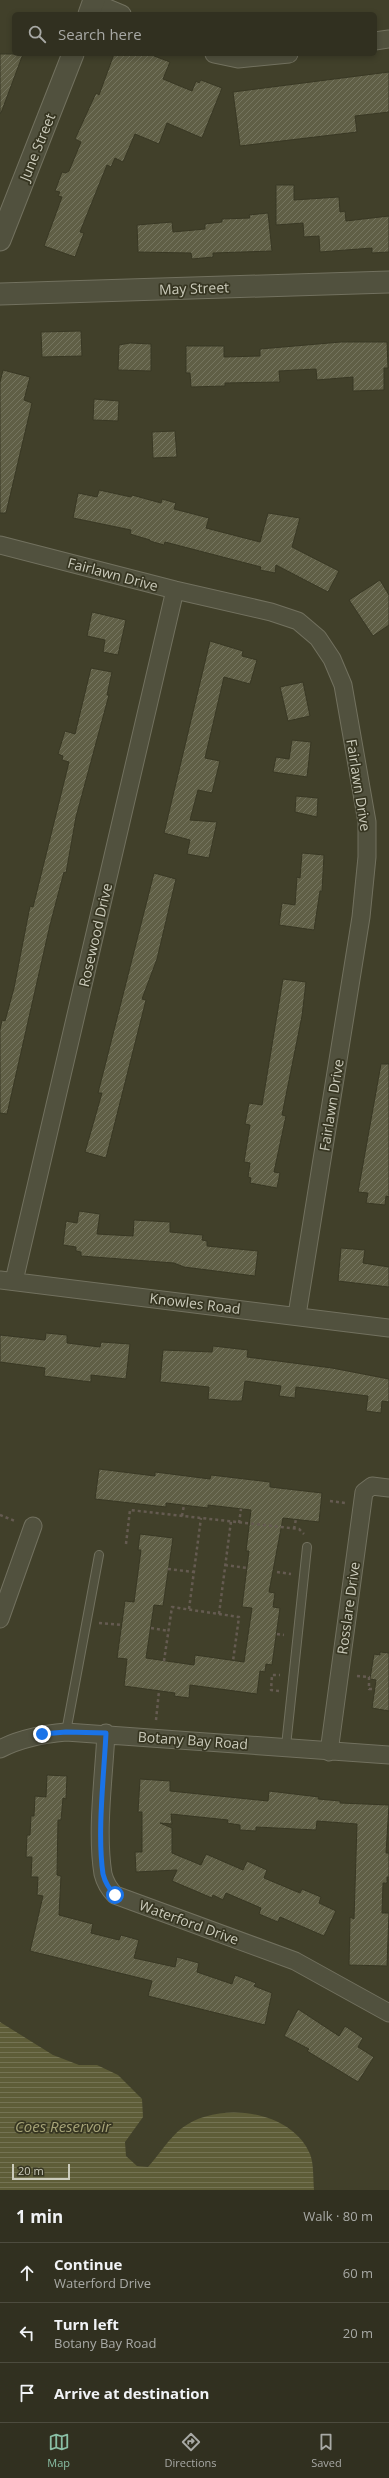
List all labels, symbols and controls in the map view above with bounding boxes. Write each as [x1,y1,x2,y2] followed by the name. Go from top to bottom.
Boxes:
[12,12,377,56] search box
[26,23,48,45] icon: search
[58,24,142,44] text: Search here
[14,110,59,186] street label: June Street
[159,277,229,299] street label: May Street
[66,553,160,595] street label: Fairlawn Drive
[342,738,376,833] street label: Fairlawn Drive
[74,881,116,989] street label: Rosewood Drive
[314,1057,348,1152] street label: Fairlawn Drive
[148,1288,242,1318] street label: Knowles Road
[332,1560,364,1655] street label: Rosslare Drive
[33,1725,51,1743] route end
[137,1727,249,1753] street label: Botany Bay Road
[106,1886,124,1904] route start
[137,1895,242,1949] street label: Waterford Drive
[15,2116,112,2136] water label: Coes Reservoir
[12,2162,70,2181] scale bar
[18,2163,44,2178] text: 20 m
[16,2205,63,2228] text: 1 min
[303,2207,373,2225] text: Walk · 80 m
[54,2254,122,2274] text: Continue
[16,2262,38,2284] icon: ahead
[343,2264,373,2282] text: 60 m
[54,2274,151,2292] text: Waterford Drive
[54,2314,119,2334] text: Turn left
[16,2322,38,2344] icon: left
[343,2324,373,2342] text: 20 m
[54,2334,156,2352] text: Botany Bay Road
[16,2382,38,2404] icon: arrive
[54,2383,209,2403] text: Arrive at destination
[47,2431,70,2470] tab: Map
[165,2431,217,2470] tab: Directions
[311,2431,342,2470] tab: Saved

